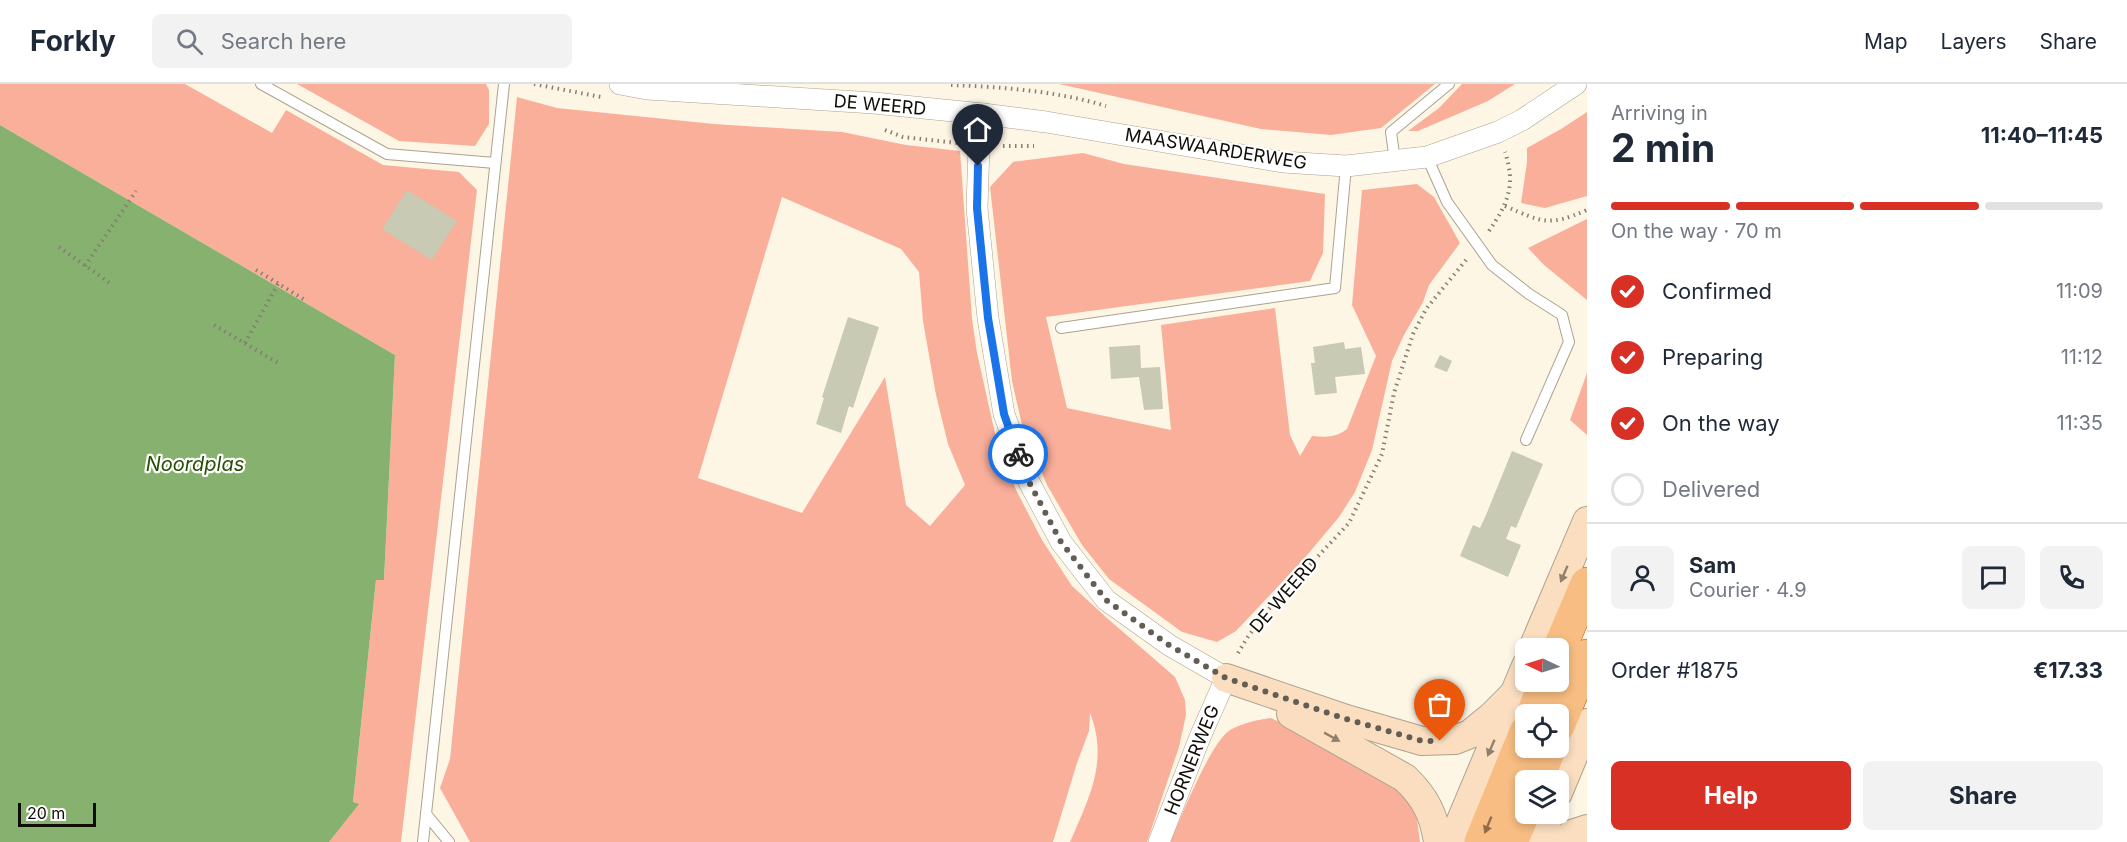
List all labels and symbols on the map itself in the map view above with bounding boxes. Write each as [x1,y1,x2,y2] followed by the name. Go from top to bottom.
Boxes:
[833,90,927,119] street label: DE WEERD
[952,104,1003,166] pin
[1124,124,1308,173] street label: MAASWAARDERWEG
[988,424,1048,484] courier
[146,452,244,476] water label: Noordplas
[1245,553,1322,637] street label: DE WEERD
[1559,566,1569,584] one-way arrow
[1515,638,1569,692] north arrow
[1414,679,1465,741] pin
[1160,702,1223,818] street label: HORNERWEG
[1324,732,1341,742] one-way arrow
[1486,739,1495,757] one-way arrow
[18,800,96,828] scale bar
[1483,816,1492,834] one-way arrow

